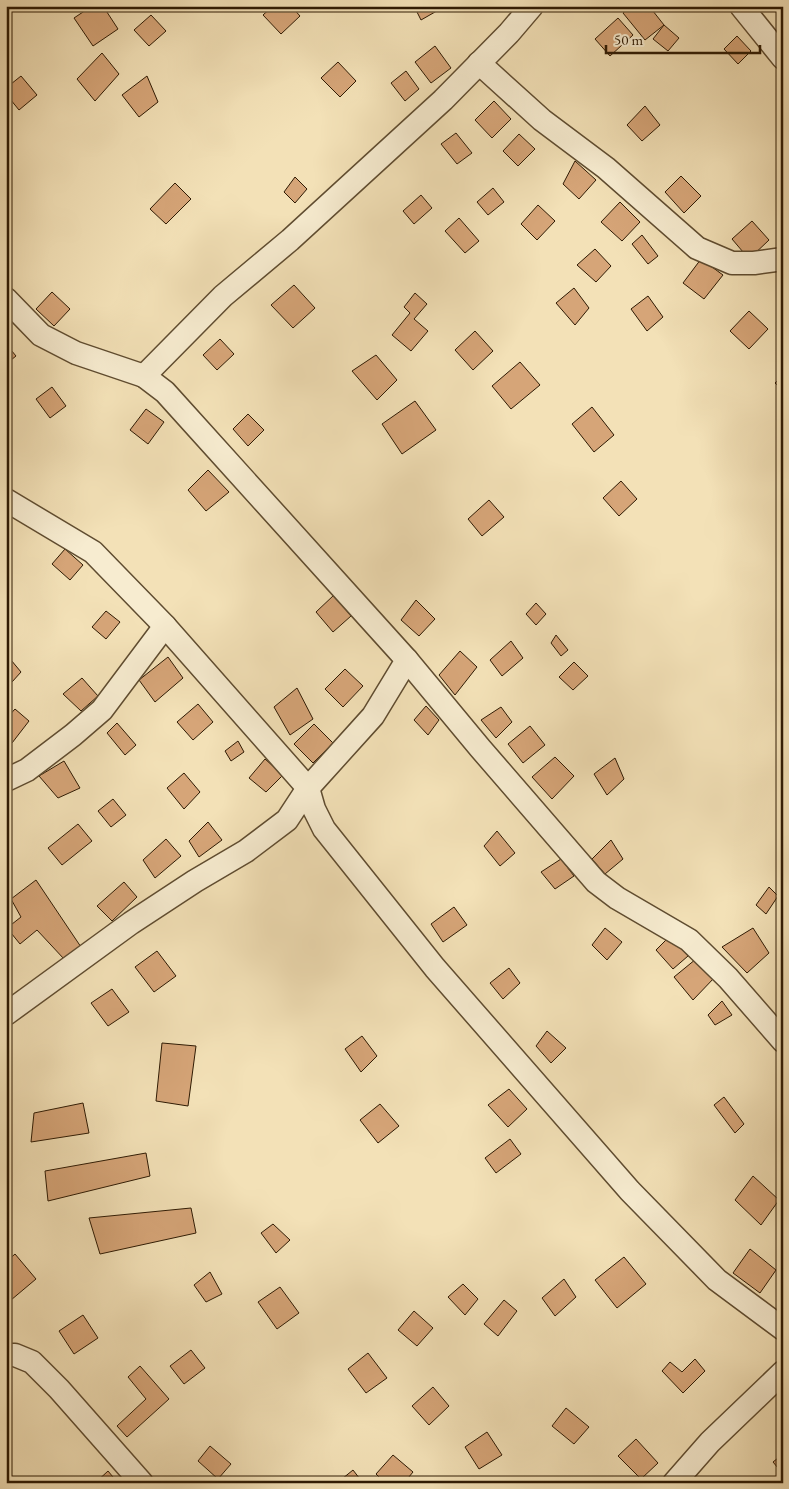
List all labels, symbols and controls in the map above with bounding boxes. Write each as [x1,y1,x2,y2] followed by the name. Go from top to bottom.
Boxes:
[606,22,760,54] scale bar
[614,30,643,49] text: 50 m

